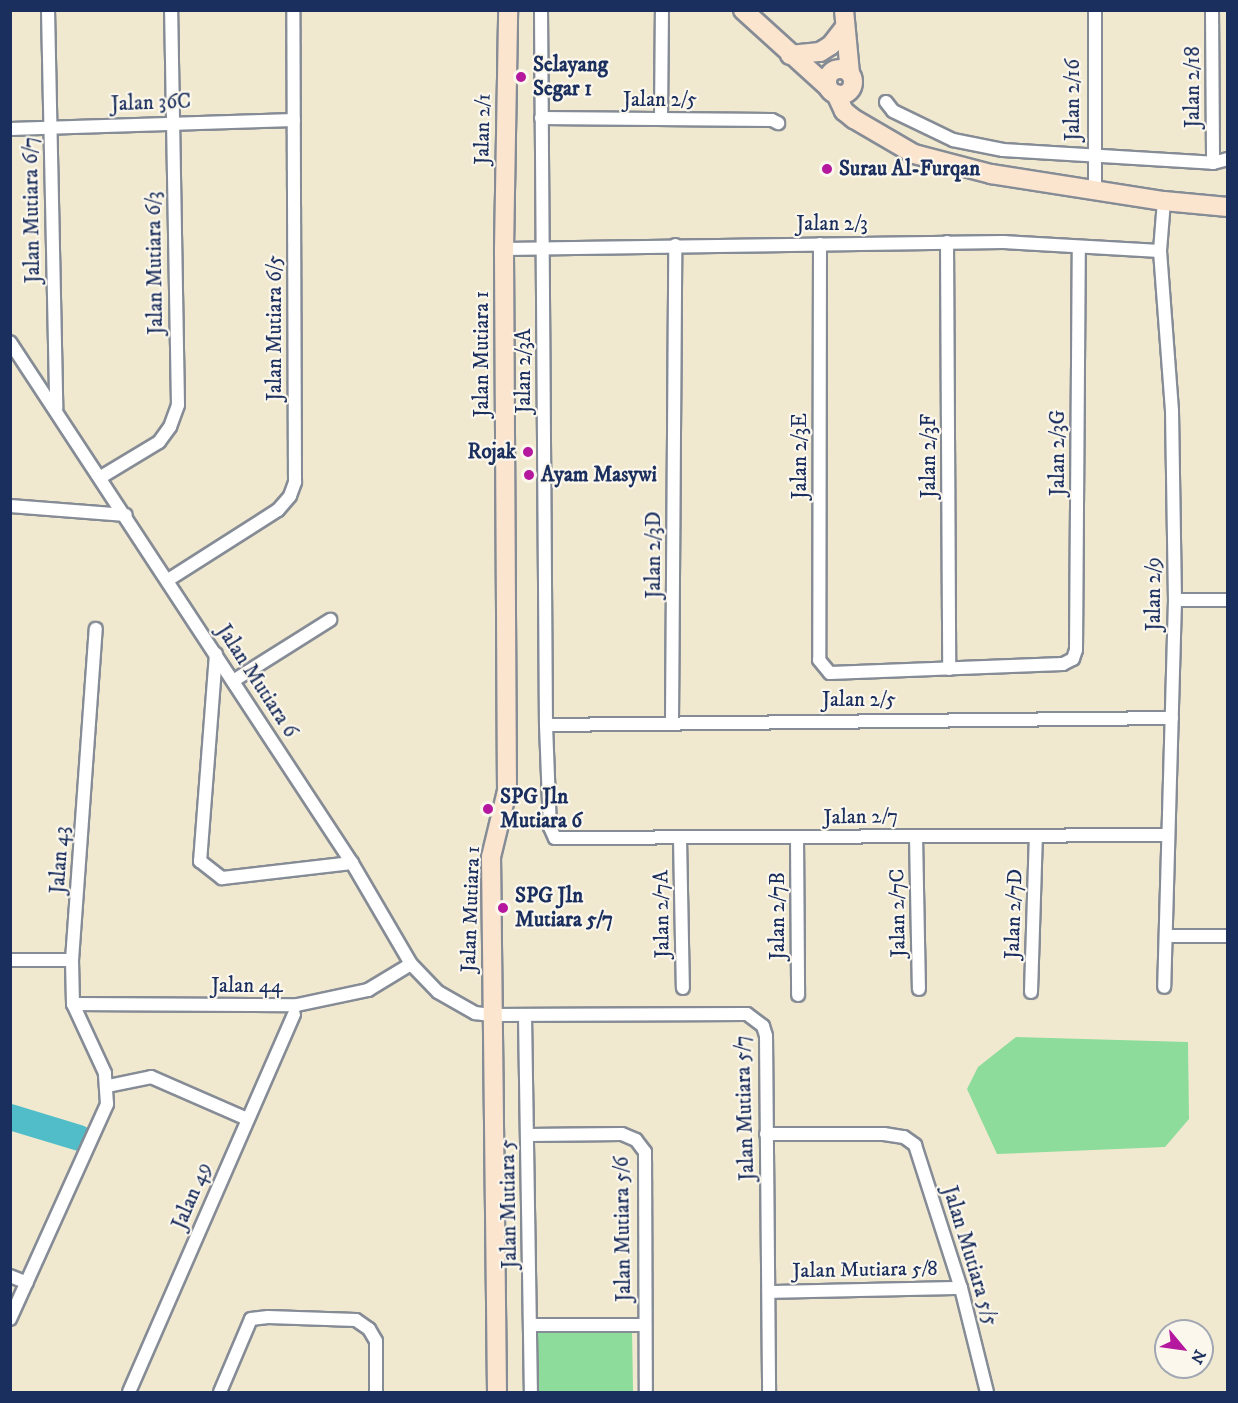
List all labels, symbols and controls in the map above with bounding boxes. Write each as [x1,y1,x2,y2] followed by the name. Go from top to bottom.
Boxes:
[1180,46,1206,128] street label: Jalan 2/18
[533,52,608,102] place label: Selayang Segar 1
[1060,59,1086,141] street label: Jalan 2/16
[514,70,528,84] marker: Selayang Segar 1
[623,87,697,113] street label: Jalan 2/5
[110,89,192,117] street label: Jalan 36C
[470,93,496,165] street label: Jalan 2/1
[18,136,46,284] street label: Jalan Mutiara 6/7
[839,156,980,182] place label: Surau Al-Furqan
[820,162,834,176] marker: Surau Al-Furqan
[141,191,169,335] street label: Jalan Mutiara 6/3
[796,211,868,237] street label: Jalan 2/3
[262,255,288,401] street label: Jalan Mutiara 6/5
[469,291,495,417] street label: Jalan Mutiara 1
[511,329,537,413] street label: Jalan 2/3A
[1045,410,1071,496] street label: Jalan 2/3G
[787,413,813,499] street label: Jalan 2/3E
[916,414,942,498] street label: Jalan 2/3F
[468,439,516,465] place label: Rojak
[521,445,535,459] marker: Rojak
[541,462,657,488] place label: Ayam Masywi
[522,468,536,482] marker: Ayam Masywi
[641,511,667,599] street label: Jalan 2/3D
[1141,557,1167,631] street label: Jalan 2/9
[211,620,303,742] street label: Jalan Mutiara 6
[822,687,896,713] street label: Jalan 2/5
[500,784,582,834] place label: SPG Jln Mutiara 6
[481,802,495,816] marker: SPG Jln Mutiara 6
[823,804,899,830] street label: Jalan 2/7
[45,825,75,895] street label: Jalan 43
[456,845,486,973] street label: Jalan Mutiara 1
[885,868,911,958] street label: Jalan 2/7C
[1000,868,1028,960] street label: Jalan 2/7D
[649,870,675,958] street label: Jalan 2/7A
[765,872,791,960] street label: Jalan 2/7B
[515,883,613,933] place label: SPG Jln Mutiara 5/7
[496,901,510,915] marker: SPG Jln Mutiara 5/7
[211,973,283,999] street label: Jalan 44
[730,1035,760,1181] street label: Jalan Mutiara 5/7
[495,1139,523,1269] street label: Jalan Mutiara 5
[609,1156,637,1302] street label: Jalan Mutiara 5/6
[167,1159,217,1233] street label: Jalan 49
[937,1183,1003,1329] street label: Jalan Mutiara 5/5
[792,1256,938,1284] street label: Jalan Mutiara 5/8
[1154,1319,1214,1379] north arrow
[1186,1346,1210,1367] text: N

